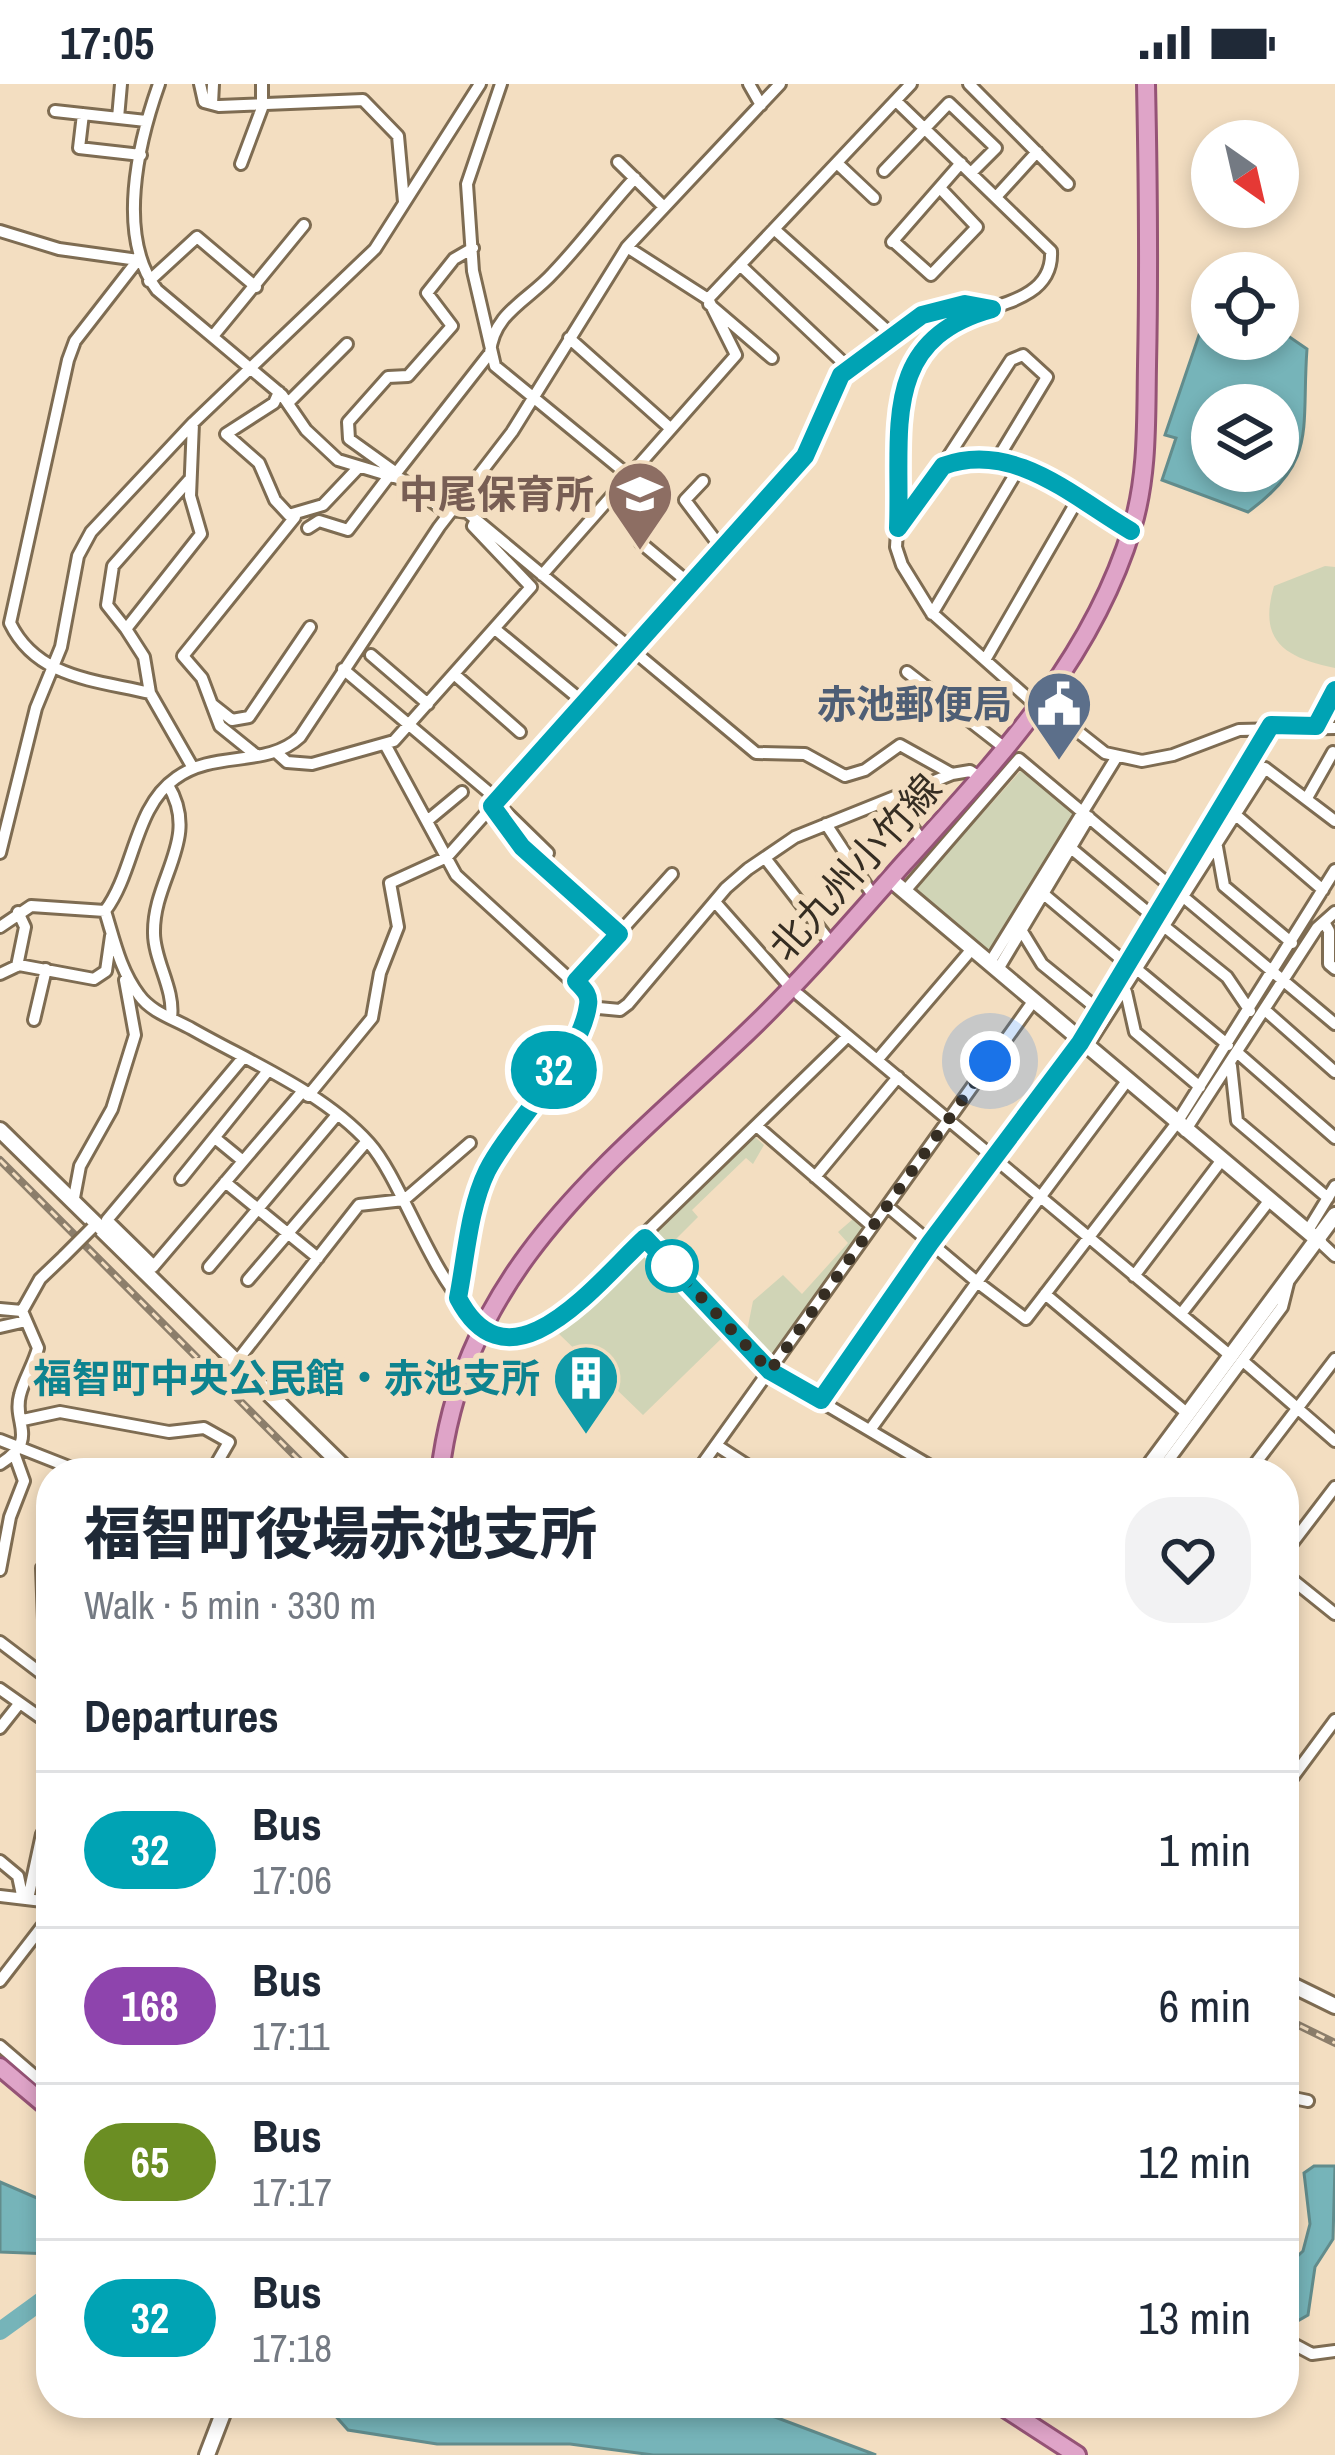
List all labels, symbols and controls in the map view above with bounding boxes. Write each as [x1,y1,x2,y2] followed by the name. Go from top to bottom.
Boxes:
[60,12,154,73] text: 17:05
[1191,120,1299,228] north arrow
[1191,120,1299,492] map controls
[1191,252,1299,360] button: locate
[1191,384,1299,492] button: layers
[605,459,675,553] school or university icon: 中尾保育所
[399,468,594,520] place label: 中尾保育所
[1024,669,1094,763] public building icon: 赤池郵便局
[817,678,1012,730] place label: 赤池郵便局
[757,763,953,971] street label: 北九州小竹線
[500,1031,608,1109] line badge: 32
[960,1031,1020,1091] your location
[535,1042,573,1098] text: 32
[647,1241,697,1291] unlabelled marker
[551,1343,621,1437] building icon: 福智町中央公民館・赤池支所
[33,1352,540,1404] place label: 福智町中央公民館・赤池支所
[84,1495,597,1572] text: 福智町役場赤池支所
[1125,1497,1251,1623] button: heart
[84,1579,376,1631] text: Walk · 5 min · 330 m
[84,1685,279,1746] text: Departures
[252,1793,322,1854] text: Bus
[1159,1819,1251,1880] text: 1 min
[131,1822,169,1878] text: 32
[252,1854,332,1906] text: 17:06
[252,1949,322,2010] text: Bus
[1159,1975,1251,2036] text: 6 min
[121,1978,179,2034] text: 168
[252,2010,330,2062] text: 17:11
[252,2105,322,2166] text: Bus
[1138,2131,1251,2192] text: 12 min
[131,2134,169,2190] text: 65
[252,2166,332,2218] text: 17:17
[252,2261,322,2322] text: Bus
[1138,2287,1251,2348] text: 13 min
[131,2290,169,2346] text: 32
[252,2322,332,2374] text: 17:18

